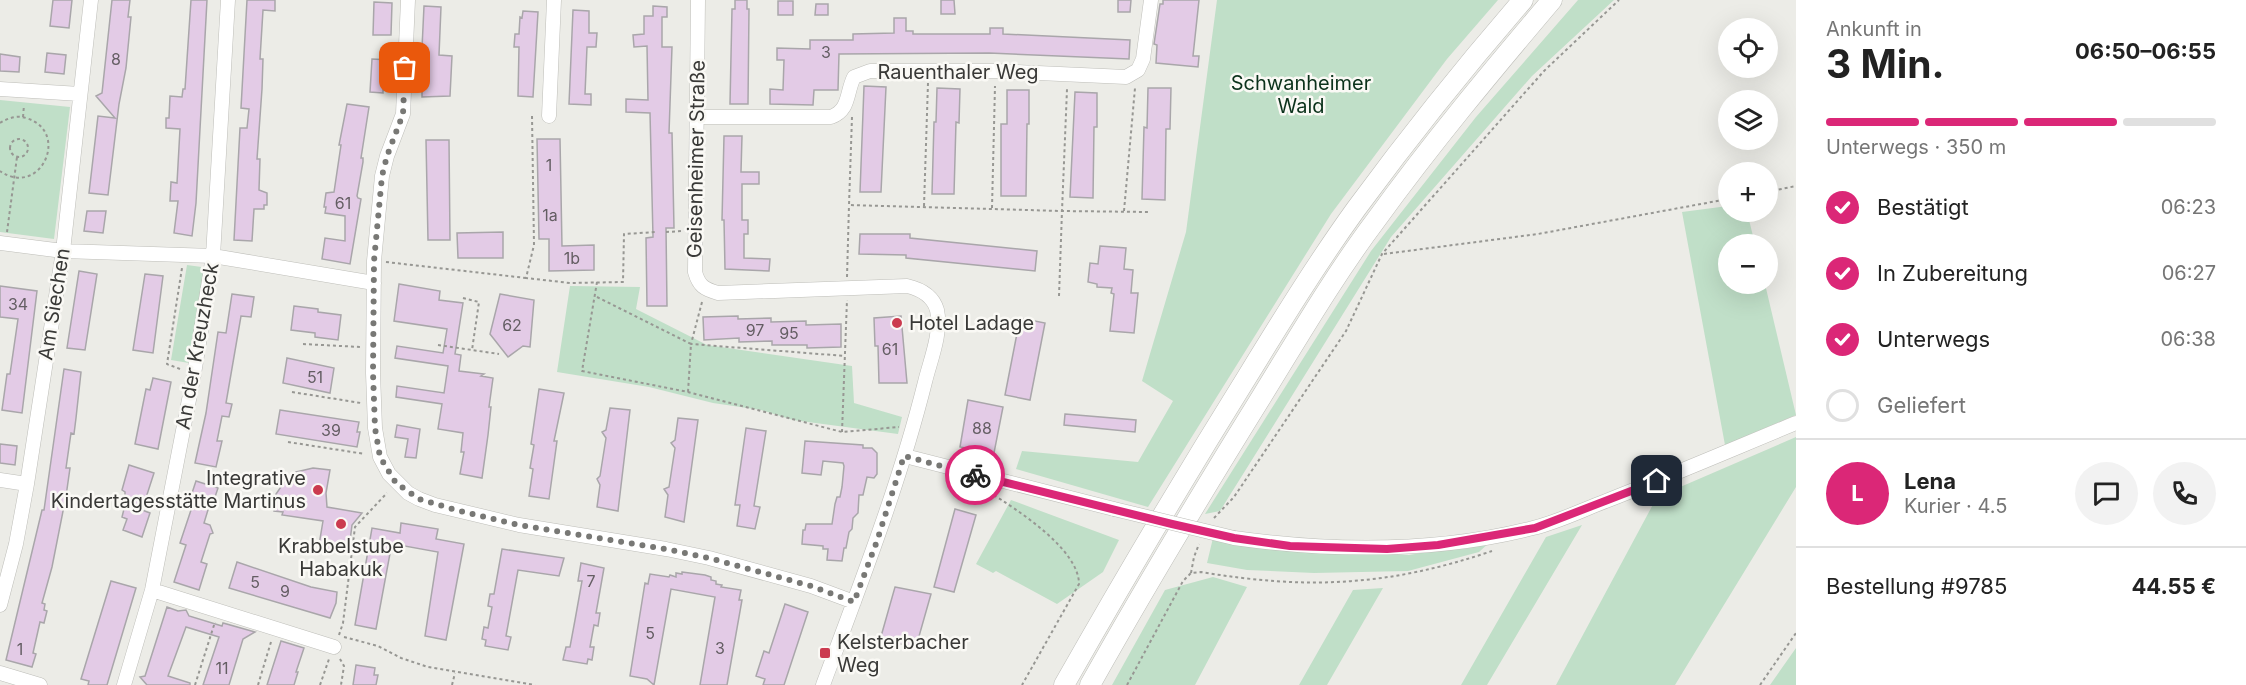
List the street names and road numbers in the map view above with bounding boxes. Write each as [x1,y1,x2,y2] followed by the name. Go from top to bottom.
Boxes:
[682,60,710,258] street label: Geisenheimer Straße
[877,60,1039,84] street label: Rauenthaler Weg
[33,246,75,362] street label: Am Siechen
[170,261,224,431] street label: An der Kreuzheck

